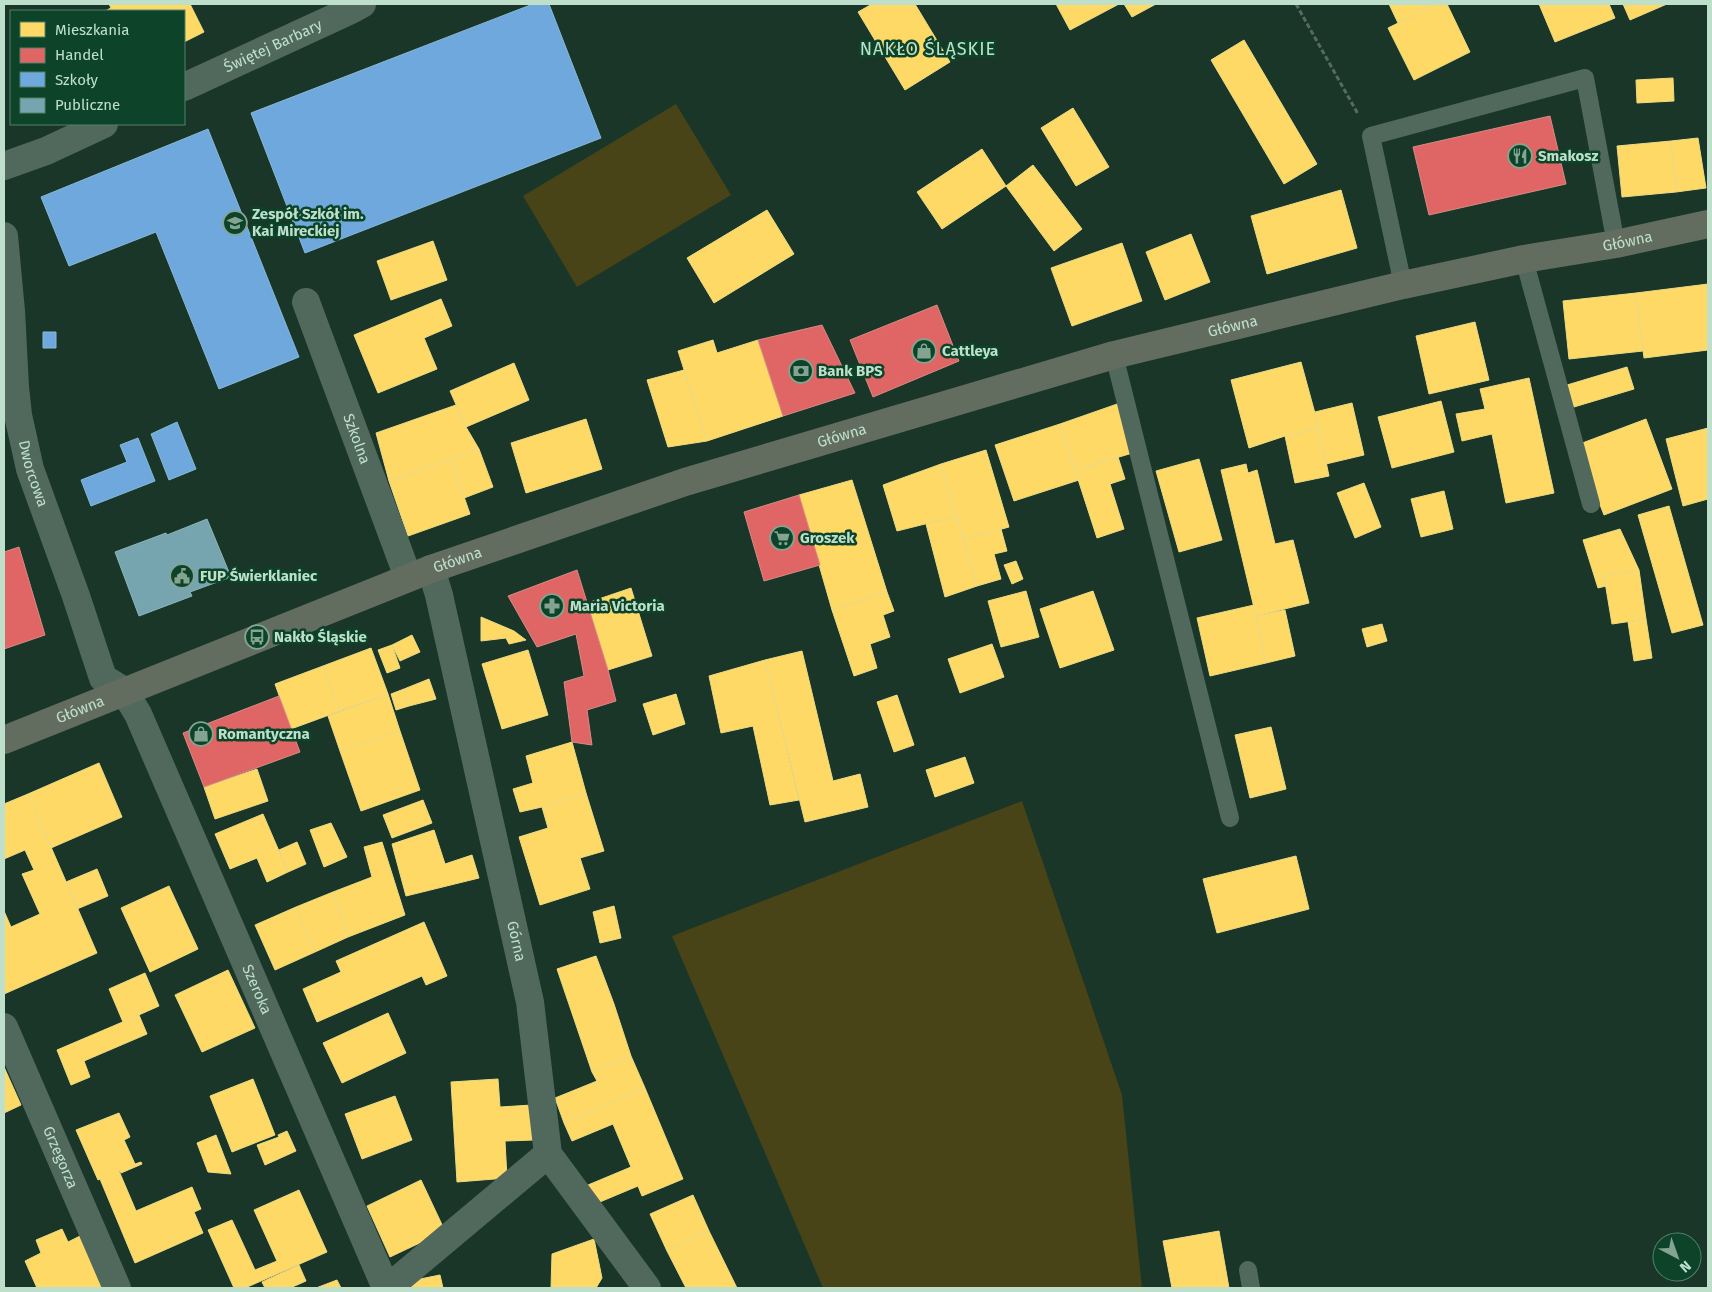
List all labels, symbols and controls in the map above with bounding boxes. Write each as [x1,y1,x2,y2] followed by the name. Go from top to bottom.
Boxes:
[10,10,185,125] legend
[221,15,326,76] street label: Świętej Barbary
[55,21,129,39] text: Mieszkania
[860,38,996,60] district label: NAKŁO ŚLĄSKIE
[55,46,104,64] text: Handel
[55,71,99,89] text: Szkoły
[55,96,120,114] text: Publiczne
[1507,143,1533,169] restaurant icon: Smakosz
[1538,147,1599,165] place label: Smakosz
[252,205,364,240] place label: Zespół Szkół im. Kai Mireckiej
[222,210,248,236] school or university icon: Zespół Szkół im. Kai Mireckiej
[1601,227,1654,255] street label: Główna
[1206,312,1259,341] street label: Główna
[911,338,937,364] shop icon: Cattleya
[942,342,998,360] place label: Cattleya
[788,358,814,384] bank icon: Bank BPS
[818,362,883,380] place label: Bank BPS
[339,411,374,467] street label: Szkolna
[815,420,869,451] street label: Główna
[15,438,52,509] street label: Dworcowa
[769,525,795,551] supermarket icon: Groszek
[800,529,855,547] place label: Groszek
[431,543,484,577] street label: Główna
[169,563,195,589] public building icon: FUP Świerklaniec
[200,567,318,585] place label: FUP Świerklaniec
[539,593,565,619] pharmacy icon: Maria Victoria
[570,597,665,615] place label: Maria Victoria
[244,624,270,650] bus stop icon: Nakło Śląskie
[274,628,367,646] place label: Nakło Śląskie
[53,692,107,727] street label: Główna
[188,721,214,747] shop icon: Romantyczna
[218,725,310,743] place label: Romantyczna
[503,919,530,963] street label: Górna
[238,962,276,1017] street label: Szeroka
[39,1123,82,1191] street label: Grzegorza
[1652,1232,1702,1282] north arrow
[1676,1257,1694,1276] text: N

